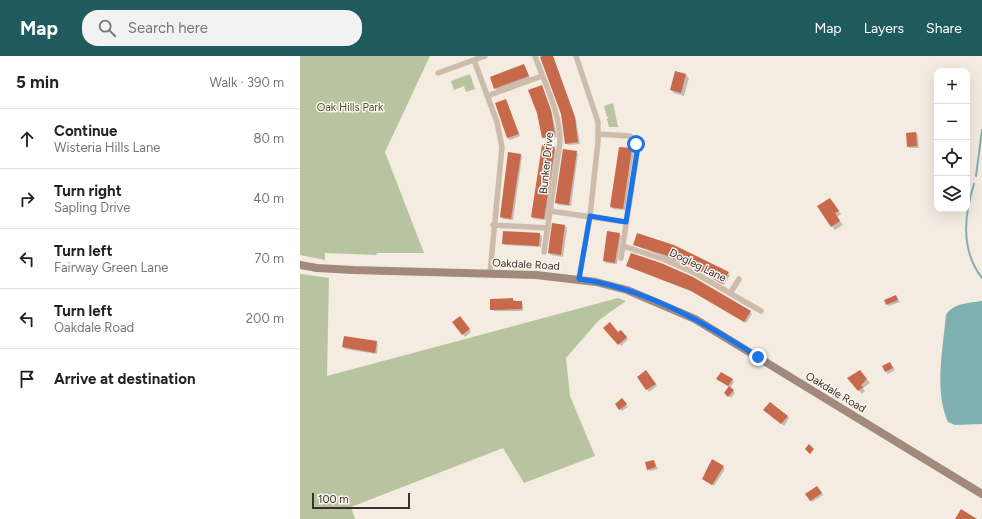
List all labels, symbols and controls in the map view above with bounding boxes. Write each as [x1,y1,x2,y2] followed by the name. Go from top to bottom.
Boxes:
[82,10,362,46] search box
[20,17,58,40] text: Map
[96,17,118,39] icon: search
[128,19,208,37] text: Search here
[814,20,842,37] text: Map
[864,20,904,37] text: Layers
[926,20,962,37] text: Share
[934,68,970,212] map controls
[934,68,970,104] button: +
[16,72,59,92] text: 5 min
[209,75,284,90] text: Walk · 390 m
[317,101,384,114] park label: Oak Hills Park
[934,104,970,140] button: −
[54,122,117,140] text: Continue
[16,128,38,150] icon: ahead
[253,131,284,146] text: 80 m
[537,131,556,195] street label: Bunker Drive
[627,135,645,153] route start
[54,140,160,155] text: Wisteria Hills Lane
[934,140,970,176] button: locate
[934,176,970,212] button: layers
[54,182,122,200] text: Turn right
[16,188,38,210] icon: right
[253,191,284,206] text: 40 m
[54,200,130,215] text: Sapling Drive
[54,242,112,260] text: Turn left
[667,246,728,285] street label: Dogleg Lane
[16,248,38,270] icon: left
[254,251,284,266] text: 70 m
[492,256,560,273] street label: Oakdale Road
[54,260,168,275] text: Fairway Green Lane
[54,302,112,320] text: Turn left
[16,308,38,330] icon: left
[246,311,284,326] text: 200 m
[54,320,134,335] text: Oakdale Road
[749,348,767,366] route end
[16,368,38,390] icon: arrive
[803,369,868,415] street label: Oakdale Road
[54,370,195,388] text: Arrive at destination
[312,491,410,510] scale bar
[318,493,349,506] text: 100 m

